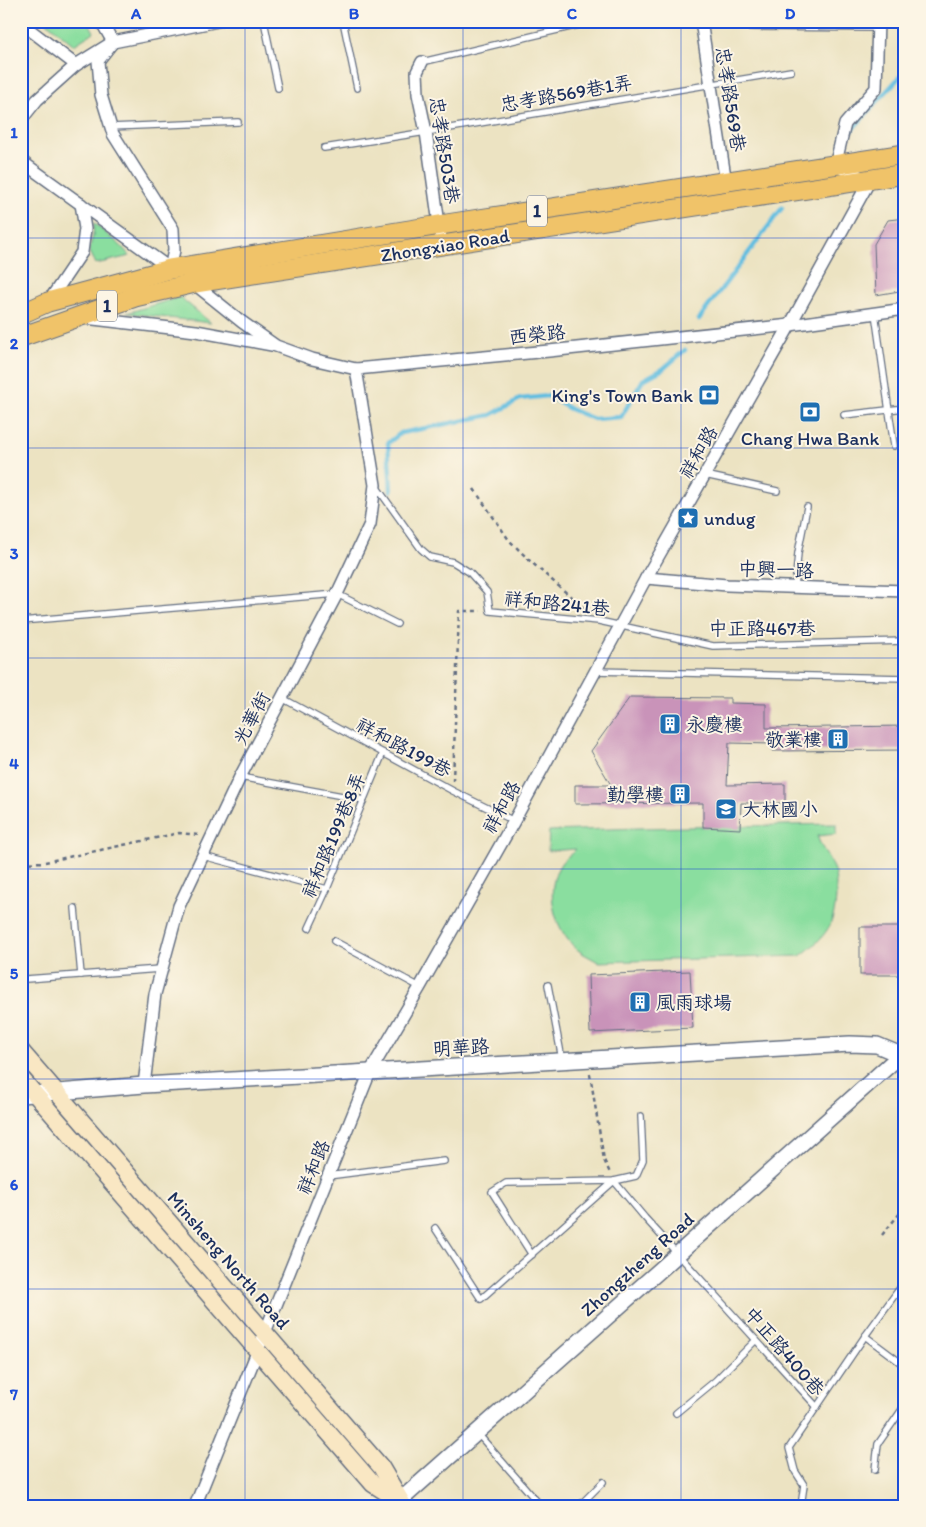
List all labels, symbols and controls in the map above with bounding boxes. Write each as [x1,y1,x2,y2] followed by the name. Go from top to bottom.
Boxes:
[130,4,142,23] text: A
[349,4,360,23] text: B
[567,4,578,23] text: C
[785,4,796,23] text: D
[711,45,750,153] street label: 忠孝路569巷
[498,71,634,116] street label: 忠孝路569巷1弄
[425,95,464,205] street label: 忠孝路503巷
[10,123,18,142] text: 1
[527,196,547,227] road number: 1
[379,224,512,267] street label: Zhongxiao Road
[97,290,117,322] road number: 1
[507,320,567,349] street label: 西榮路
[10,334,19,353] text: 2
[697,383,721,407] bank icon: King's Town Bank
[551,384,693,407] place label: King's Town Bank
[798,400,822,424] bank icon: Chang Hwa Bank
[674,422,723,483] street label: 祥和路
[741,427,879,450] place label: Chang Hwa Bank
[676,506,700,530] place icon: undug
[704,507,756,530] place label: undug
[10,544,19,563] text: 3
[738,557,814,582] street label: 中興一路
[503,587,611,620] street label: 祥和路241巷
[709,617,815,640] street label: 中正路467巷
[228,688,275,749] street label: 光華街
[658,712,682,736] building icon: 永慶樓
[352,713,455,782] street label: 祥和路199巷
[686,713,743,736] place label: 永慶樓
[826,727,850,751] building icon: 敬業樓
[765,728,822,751] place label: 敬業樓
[9,754,19,773] text: 4
[297,769,370,901] street label: 祥和路199巷8弄
[478,777,525,838] street label: 祥和路
[668,782,692,806] building icon: 勤學樓
[607,783,664,806] place label: 勤學樓
[714,797,738,821] school or university icon: 大林國小
[742,798,818,821] place label: 大林國小
[10,964,19,983] text: 5
[628,990,652,1014] building icon: 風雨球場
[656,991,732,1014] place label: 風雨球場
[432,1035,490,1060] street label: 明華路
[292,1136,335,1198] street label: 祥和路
[10,1175,19,1194] text: 6
[162,1187,295,1334] street label: Minsheng North Road
[576,1208,699,1321] street label: Zhongzheng Road
[740,1302,830,1401] street label: 中正路400巷
[9,1385,18,1404] text: 7

